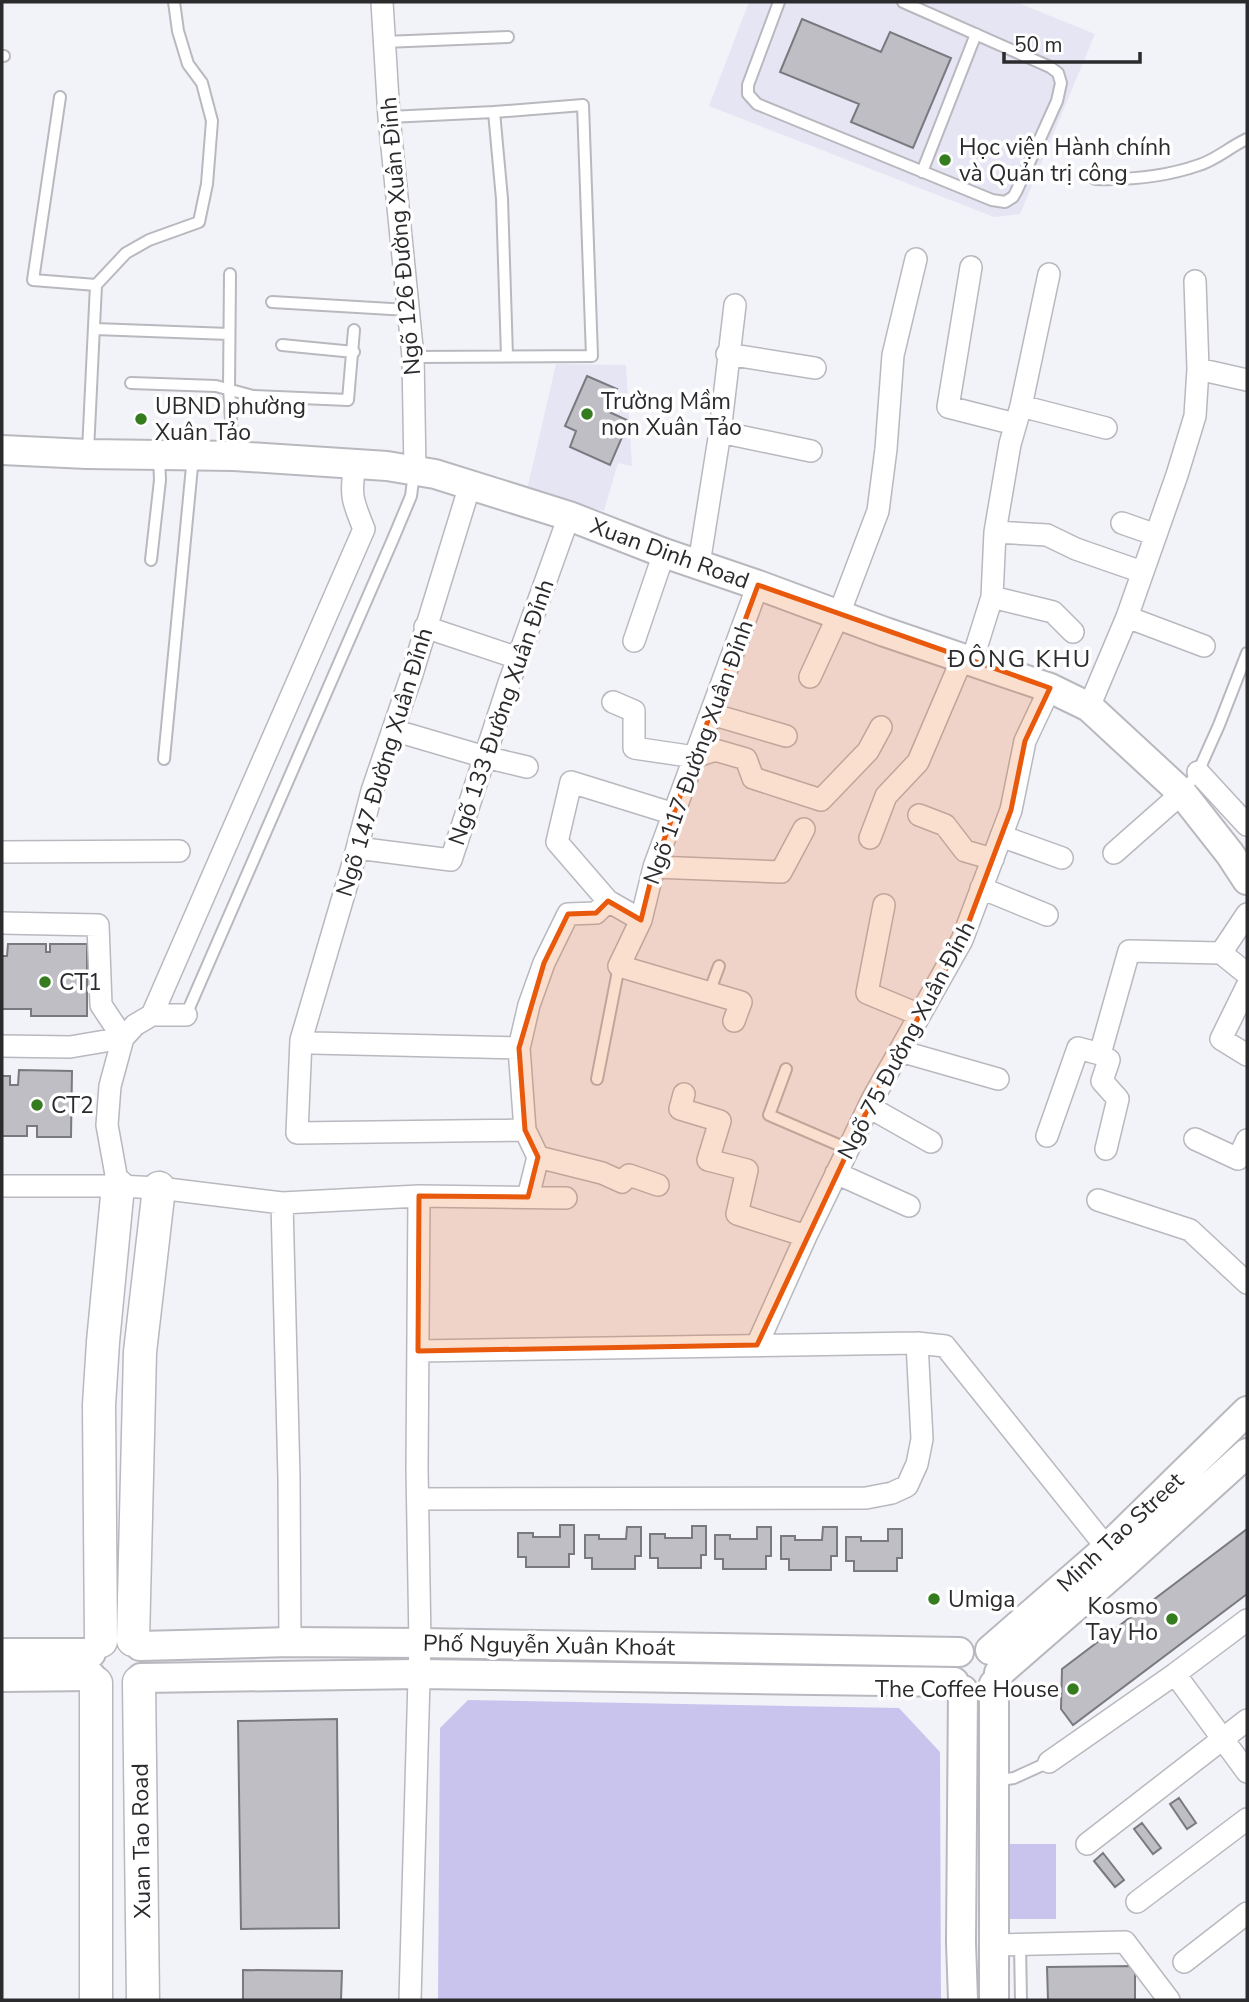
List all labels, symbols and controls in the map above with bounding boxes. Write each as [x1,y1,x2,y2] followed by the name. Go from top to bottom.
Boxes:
[1004,21,1140,65] scale bar
[1014,31,1063,59] text: 50 m
[373,95,428,376] street label: Ngõ 126 Đường Xuân Đỉnh
[959,132,1171,189] place label: Học viện Hành chính và Quản trị công
[937,152,953,168] marker: Học viện Hành chính và Quản trị công
[601,386,742,443] place label: Trường Mầm non Xuân Tảo
[155,391,306,448] place label: UBND phường Xuân Tảo
[579,406,595,422] marker: Trường Mầm non Xuân Tảo
[133,411,149,427] marker: UBND phường Xuân Tảo
[586,510,754,597] street label: Xuan Dinh Road
[441,575,562,849] street label: Ngõ 133 Đường Xuân Đỉnh
[636,616,761,889] street label: Ngõ 117 Đường Xuân Đỉnh
[329,624,440,900] street label: Ngõ 147 Đường Xuân Đỉnh
[947,643,1092,675] district label: ĐÔNG KHU
[830,916,982,1165] street label: Ngõ 75 Đường Xuân Đỉnh
[59,967,102,998] place label: CT1
[37,974,53,990] marker: CT1
[51,1090,94,1121] place label: CT2
[29,1097,45,1113] marker: CT2
[1050,1465,1191,1599] street label: Minh Tao Street
[948,1584,1015,1615] place label: Umiga
[926,1591,942,1607] marker: Umiga
[1086,1591,1158,1648] place label: Kosmo Tay Ho
[1164,1611,1180,1627] marker: Kosmo Tay Ho
[423,1628,676,1663] street label: Phố Nguyễn Xuân Khoát
[875,1674,1059,1705] place label: The Coffee House
[1065,1681,1081,1697] marker: The Coffee House
[125,1763,158,1919] street label: Xuan Tao Road

